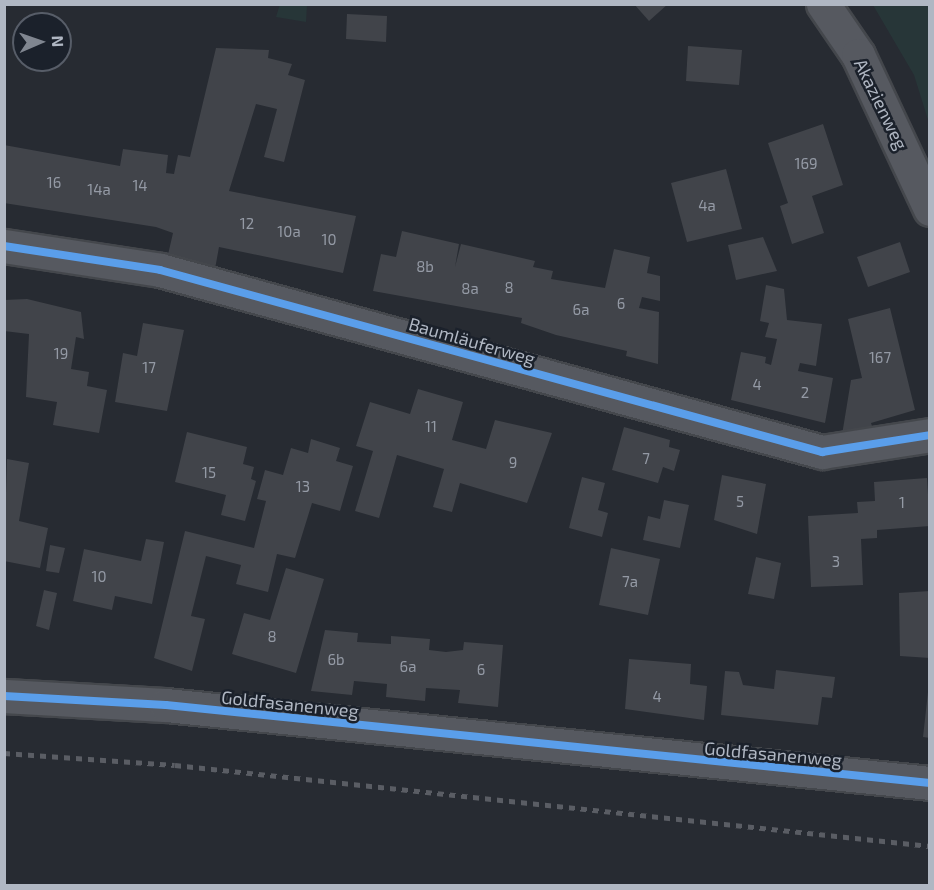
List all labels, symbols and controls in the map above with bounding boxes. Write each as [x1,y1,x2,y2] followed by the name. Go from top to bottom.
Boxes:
[12,12,72,72] north arrow
[49,35,68,48] text: N
[850,55,912,153] street label: Akazienweg
[794,155,818,173] house number: 169
[47,174,61,192] house number: 16
[132,177,148,195] house number: 14
[87,181,111,199] house number: 14a
[698,197,716,215] house number: 4a
[240,215,254,233] house number: 12
[277,223,301,241] house number: 10a
[321,231,337,249] house number: 10
[416,258,434,276] house number: 8b
[504,279,514,297] house number: 8
[461,280,479,298] house number: 8a
[617,295,625,313] house number: 6
[573,301,589,319] house number: 6a
[406,313,538,369] street label: Baumläuferweg
[54,345,68,363] house number: 19
[869,349,891,367] house number: 167
[142,359,156,377] house number: 17
[752,376,762,394] house number: 4
[801,384,809,402] house number: 2
[425,418,437,436] house number: 11
[642,450,650,468] house number: 7
[509,454,517,472] house number: 9
[202,464,216,482] house number: 15
[296,478,310,496] house number: 13
[736,493,744,511] house number: 5
[899,494,905,512] house number: 1
[832,553,840,571] house number: 3
[91,568,107,586] house number: 10
[622,573,638,591] house number: 7a
[267,628,277,646] house number: 8
[327,651,345,669] house number: 6b
[400,658,416,676] house number: 6a
[477,661,485,679] house number: 6
[220,686,360,722] street label: Goldfasanenweg
[652,688,662,706] house number: 4
[703,737,843,771] street label: Goldfasanenweg

